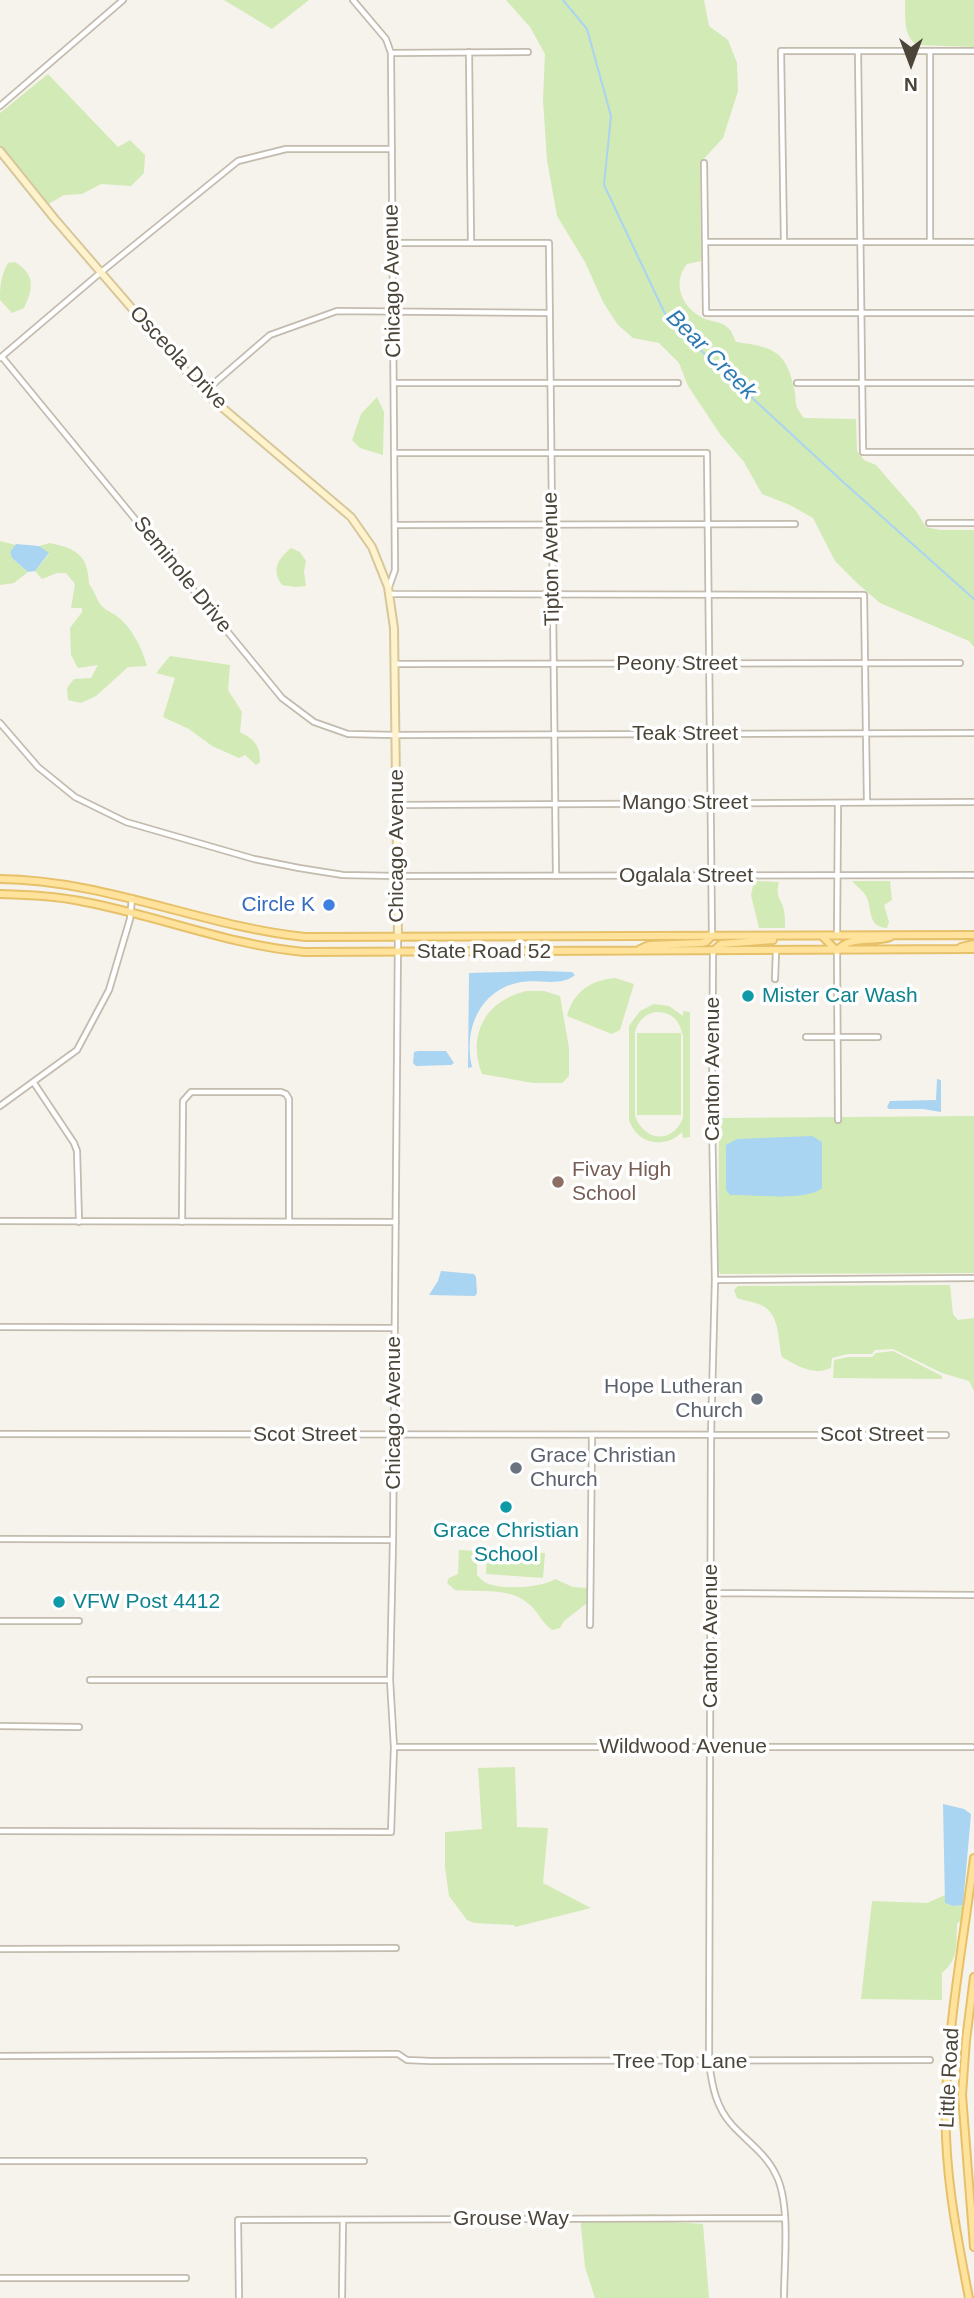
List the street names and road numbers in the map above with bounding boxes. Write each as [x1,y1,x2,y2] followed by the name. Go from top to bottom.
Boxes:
[379,204,407,358] street label: Chicago Avenue
[124,301,232,415] street label: Osceola Drive
[538,492,566,626] street label: Tipton Avenue
[127,512,237,638] street label: Seminole Drive
[616,651,738,677] street label: Peony Street
[632,721,738,747] street label: Teak Street
[384,769,410,923] street label: Chicago Avenue
[622,790,748,816] street label: Mango Street
[619,863,753,889] street label: Ogalala Street
[417,939,551,965] street label: State Road 52
[700,997,726,1141] street label: Canton Avenue
[381,1336,407,1490] street label: Chicago Avenue
[253,1422,357,1448] street label: Scot Street
[820,1422,924,1448] street label: Scot Street
[698,1564,724,1708] street label: Canton Avenue
[599,1734,767,1760] street label: Wildwood Avenue
[935,2027,965,2129] street label: Little Road
[613,2049,747,2075] street label: Tree Top Lane
[453,2206,569,2232] street label: Grouse Way

